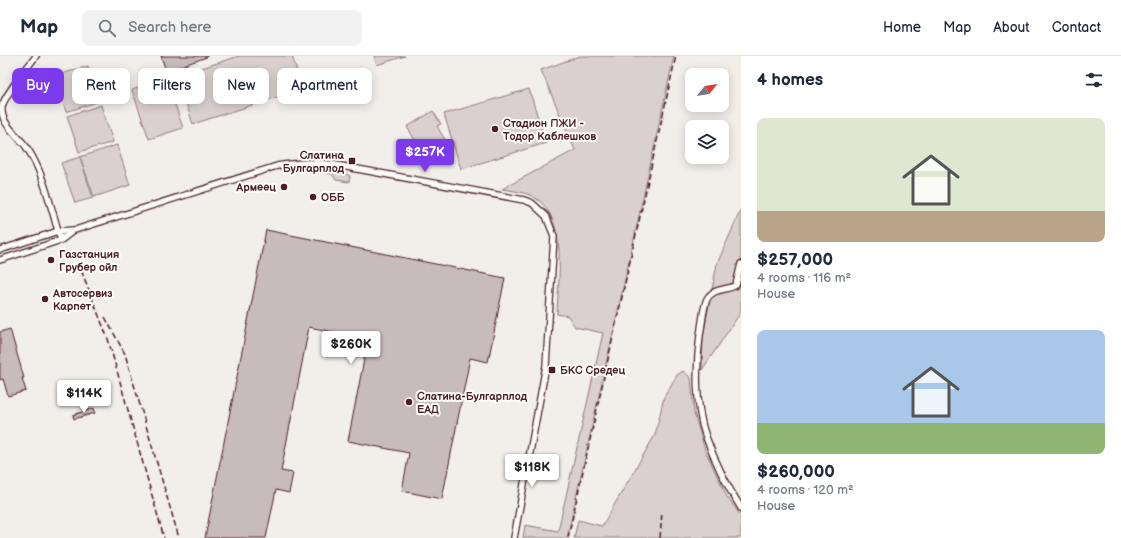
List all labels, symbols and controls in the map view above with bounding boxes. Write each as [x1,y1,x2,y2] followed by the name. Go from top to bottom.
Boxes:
[82,10,362,46] search box
[20,16,58,39] text: Map
[96,17,118,39] icon: search
[128,18,211,37] text: Search here
[883,19,921,36] text: Home
[943,19,971,36] text: Map
[993,19,1030,36] text: About
[1052,19,1101,36] text: Contact
[12,68,64,104] chip: Buy
[72,68,130,104] chip: Rent
[138,68,205,104] chip: Filters
[213,68,269,104] chip: New
[277,68,372,104] chip: Apartment
[685,68,729,112] north arrow
[685,68,729,164] map controls
[1083,69,1105,91] icon: filters
[757,70,823,90] text: 4 homes
[503,117,596,143] place label: Стадион ПЖИ - Тодор Каблешков
[685,120,729,164] button: layers
[490,124,500,134] marker: Стадион ПЖИ - Тодор Каблешков
[397,139,453,173] pin: $257K
[405,144,445,160] text: $257K
[895,144,967,216] icon: home
[283,149,345,175] place label: Слатина Булгарплод
[347,156,357,166] marker: Слатина Булгарплод
[235,181,276,194] place label: Армеец
[279,182,289,192] marker: Армеец
[321,191,345,204] place label: ОББ
[308,192,318,202] marker: ОББ
[59,248,119,274] place label: Газстанция Грубер ойл
[757,250,833,270] text: $257,000
[46,255,56,265] marker: Газстанция Грубер ойл
[757,270,851,286] text: 4 rooms · 116 m²
[757,286,795,302] text: House
[52,287,113,313] place label: Автосервиз Карпет
[40,294,50,304] marker: Автосервиз Карпет
[323,331,379,365] pin: $260K
[330,336,372,352] text: $260K
[895,356,967,428] icon: home
[560,364,625,377] place label: БКС Средец
[547,365,557,375] marker: БКС Средец
[56,380,112,414] pin: $114K
[66,385,102,401] text: $114K
[417,390,527,416] place label: Слатина-Булгарплод ЕАД
[404,397,414,407] marker: Слатина-Булгарплод ЕАД
[504,454,560,488] pin: $118K
[514,459,550,475] text: $118K
[757,462,835,482] text: $260,000
[757,482,854,498] text: 4 rooms · 120 m²
[757,498,795,514] text: House

